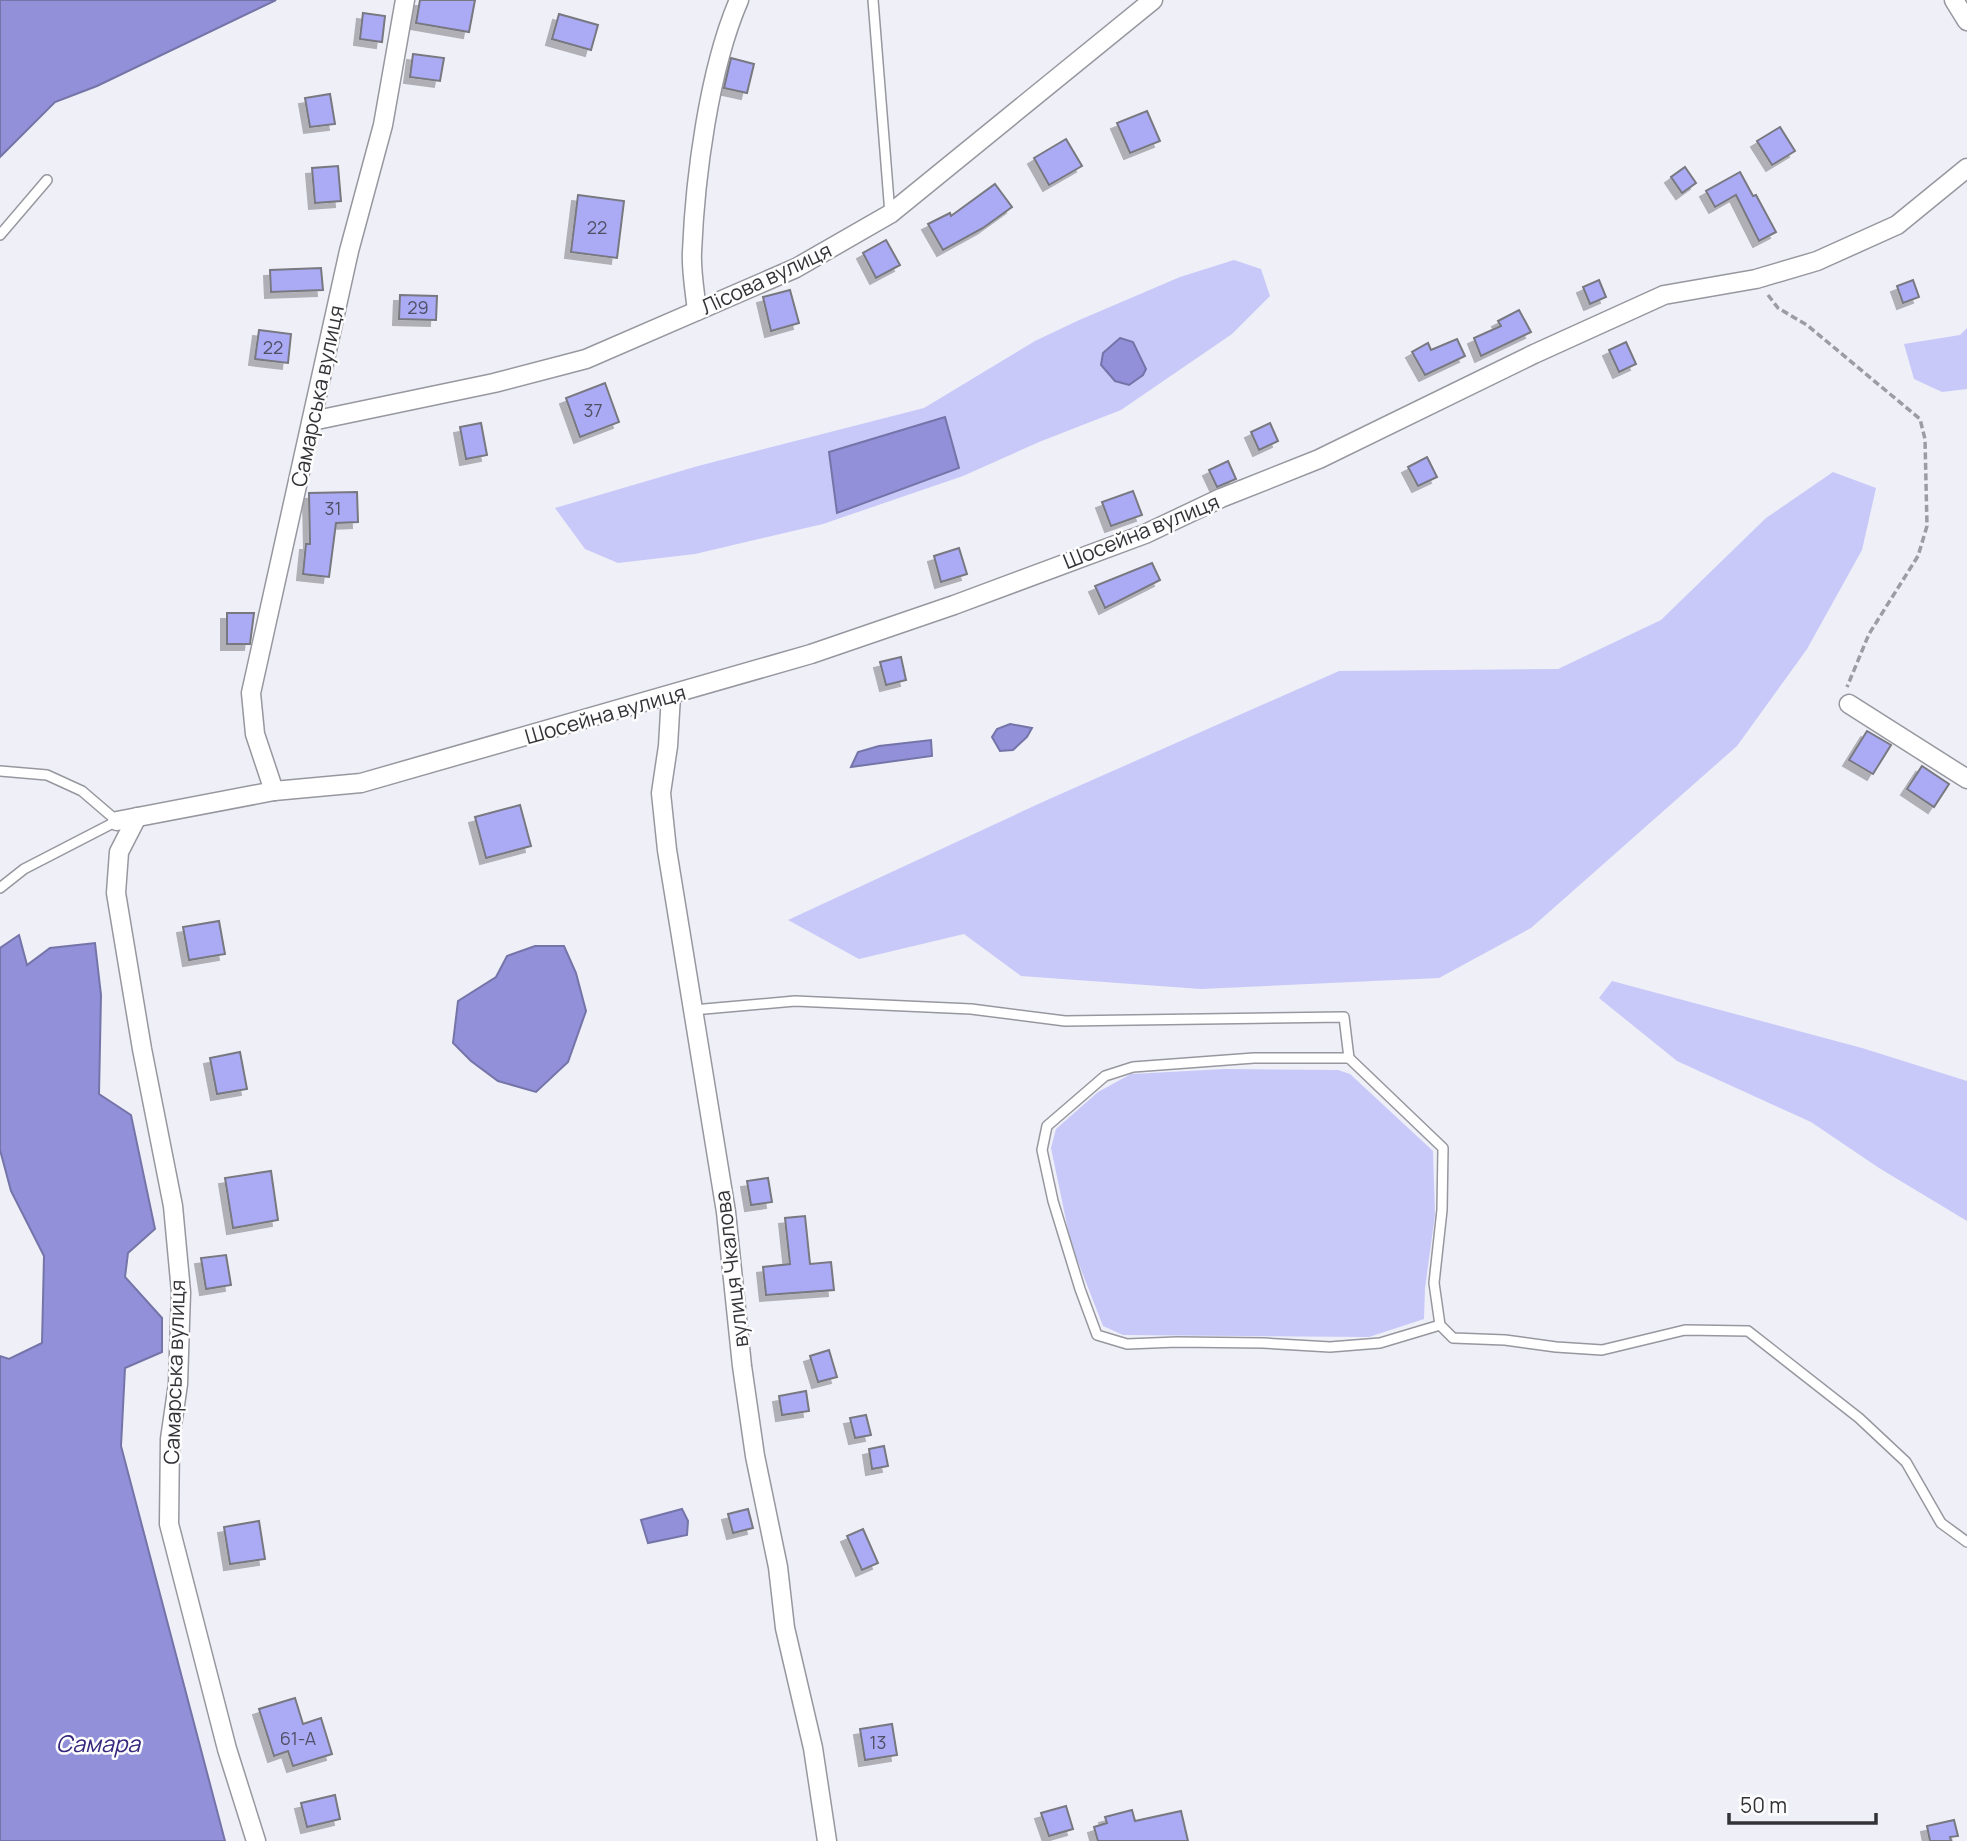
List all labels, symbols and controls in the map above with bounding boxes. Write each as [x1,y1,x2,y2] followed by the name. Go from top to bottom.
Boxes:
[587,215,607,239] house number: 22
[696,236,836,320] street label: Лісова вулиця
[407,295,429,319] house number: 29
[284,303,350,489] street label: Самарська вулиця
[263,335,283,359] house number: 22
[584,398,603,422] house number: 37
[1059,487,1223,575] street label: Шосейна вулиця
[325,496,341,520] house number: 31
[521,678,689,750] street label: Шосейна вулиця
[707,1189,755,1349] street label: вулиця Чкалова
[157,1279,191,1465] street label: Самарська вулиця
[280,1726,317,1750] house number: 61-А
[56,1727,141,1759] water label: Самара
[870,1730,886,1754] house number: 13
[1729,1782,1876,1826] scale bar
[1740,1791,1787,1819] text: 50 m

